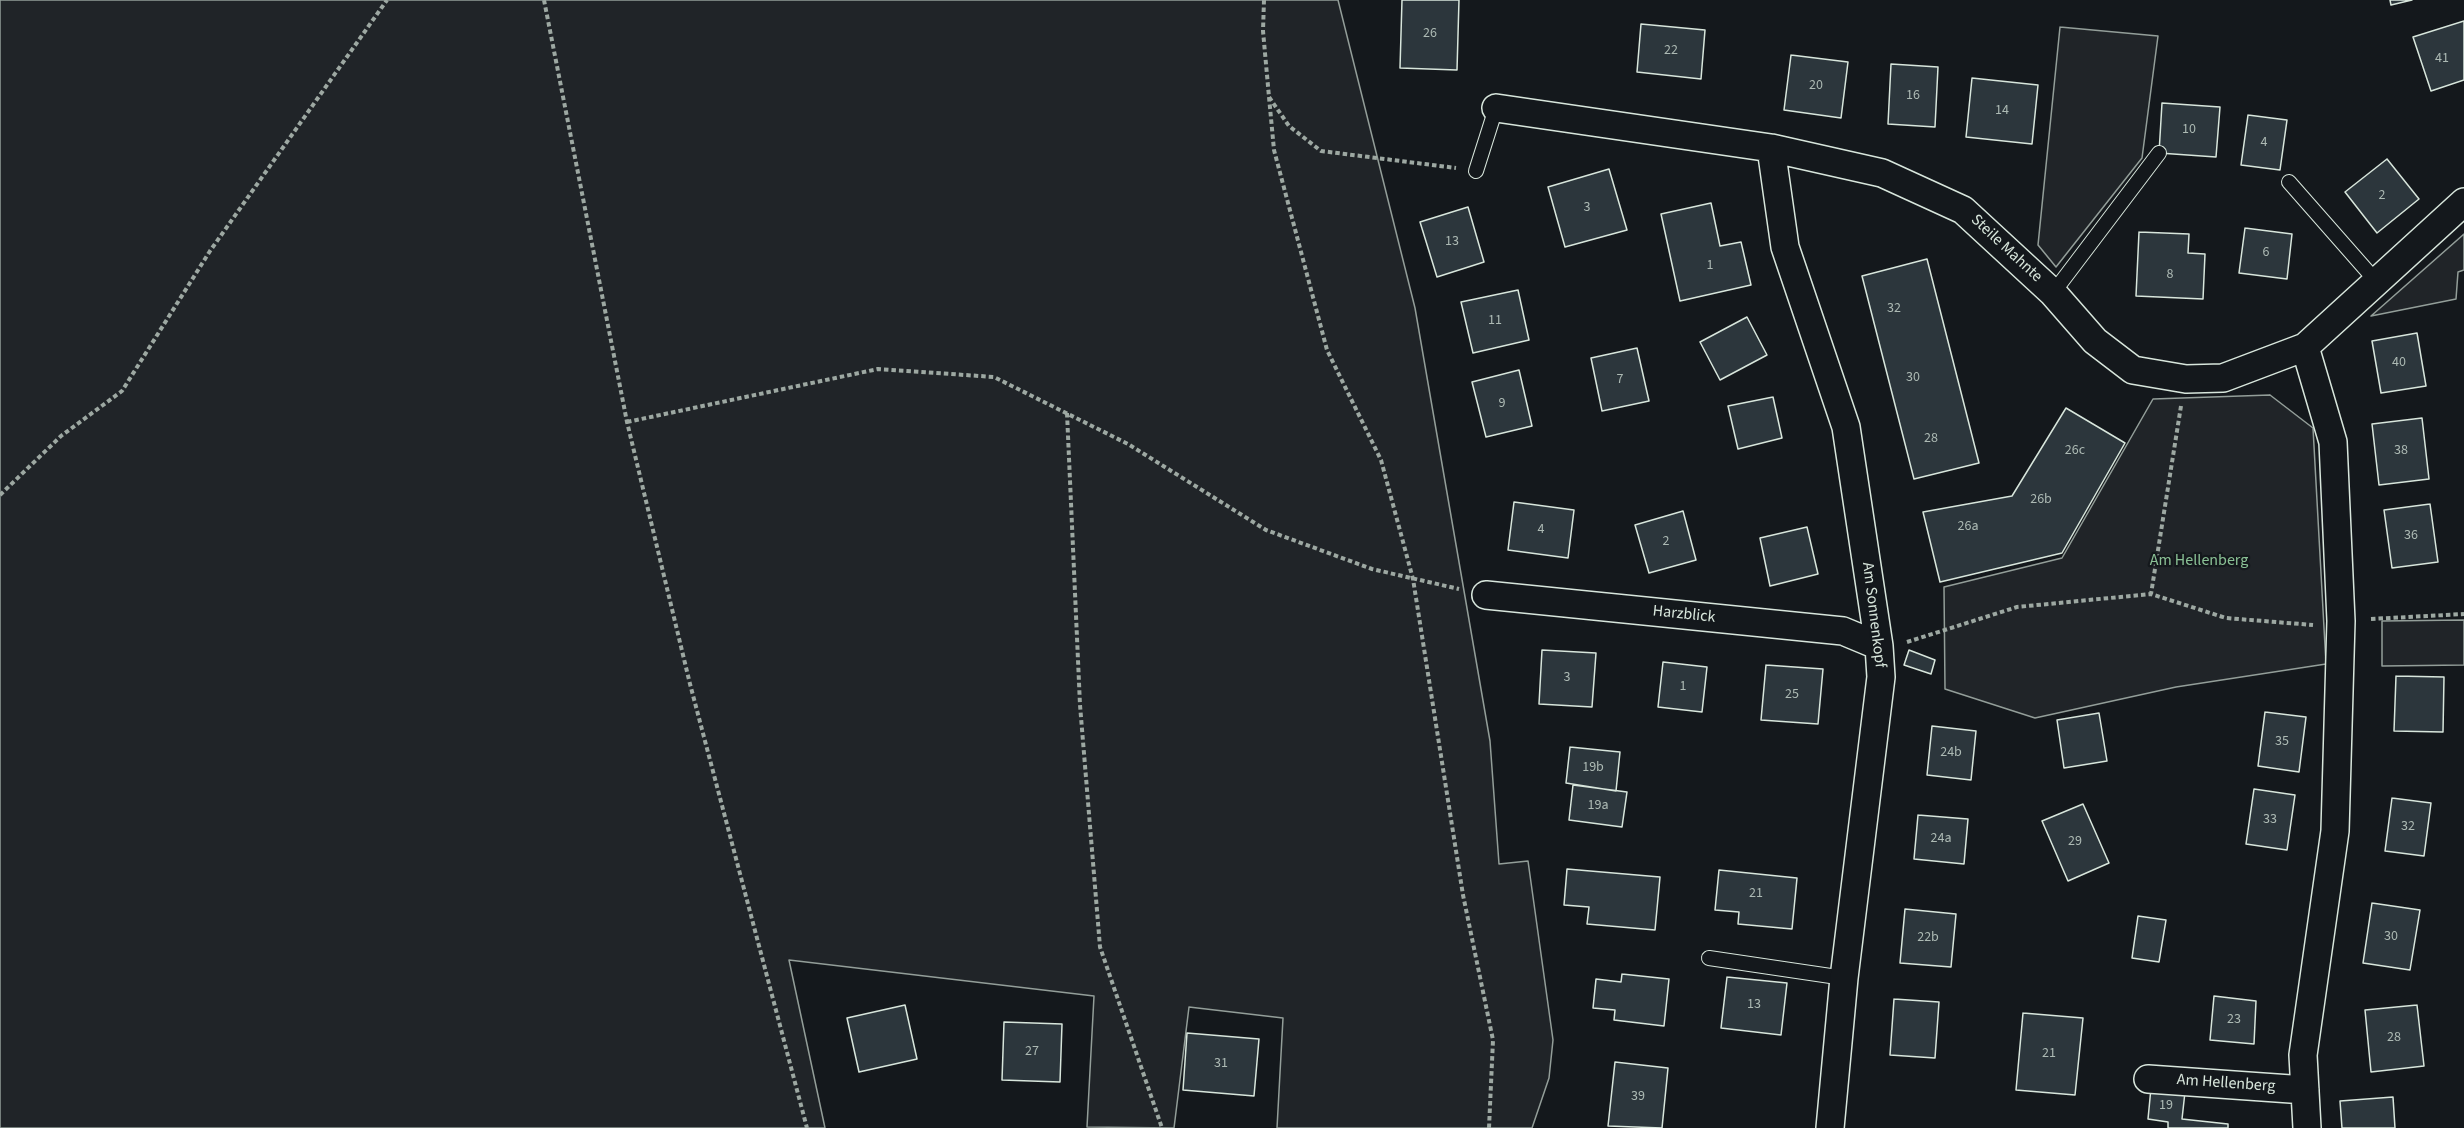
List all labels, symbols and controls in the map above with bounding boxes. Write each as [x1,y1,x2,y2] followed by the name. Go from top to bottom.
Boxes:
[1423,26,1437,42] house number: 26
[1664,43,1678,59] house number: 22
[2435,51,2449,67] house number: 41
[1809,78,1823,94] house number: 20
[1906,88,1920,104] house number: 16
[1995,103,2009,119] house number: 14
[2182,122,2196,138] house number: 10
[2261,135,2267,151] house number: 4
[2379,188,2385,204] house number: 2
[1584,200,1590,216] house number: 3
[1966,211,2046,287] street label: Steile Mahnte
[1445,234,1459,250] house number: 13
[2263,245,2269,261] house number: 6
[1707,258,1713,274] house number: 1
[2167,267,2173,283] house number: 8
[1887,301,1901,317] house number: 32
[1488,313,1502,329] house number: 11
[2392,355,2406,371] house number: 40
[1906,370,1920,386] house number: 30
[1617,372,1623,388] house number: 7
[1499,396,1505,412] house number: 9
[1924,431,1938,447] house number: 28
[2065,443,2085,459] house number: 26c
[2394,443,2408,459] house number: 38
[2030,492,2052,508] house number: 26b
[1958,519,1978,535] house number: 26a
[1538,522,1544,538] house number: 4
[2404,528,2418,544] house number: 36
[1663,534,1669,550] house number: 2
[2150,551,2248,571] park label: Am Hellenberg
[1857,561,1889,669] street label: Am Sonnenkopf
[1652,602,1716,628] street label: Harzblick
[1564,670,1570,686] house number: 3
[1680,679,1686,695] house number: 1
[1785,687,1799,703] house number: 25
[2275,734,2289,750] house number: 35
[1940,745,1962,761] house number: 24b
[1582,760,1604,776] house number: 19b
[1588,798,1608,814] house number: 19a
[2263,812,2277,828] house number: 33
[2401,819,2415,835] house number: 32
[1931,831,1951,847] house number: 24a
[2068,834,2082,850] house number: 29
[1749,886,1763,902] house number: 21
[2384,929,2398,945] house number: 30
[1917,930,1939,946] house number: 22b
[1747,997,1761,1013] house number: 13
[2227,1012,2241,1028] house number: 23
[2387,1030,2401,1046] house number: 28
[1025,1044,1039,1060] house number: 27
[2042,1046,2056,1062] house number: 21
[1214,1056,1228,1072] house number: 31
[2176,1071,2276,1097] street label: Am Hellenberg
[1631,1089,1645,1105] house number: 39
[2159,1098,2173,1114] house number: 19

